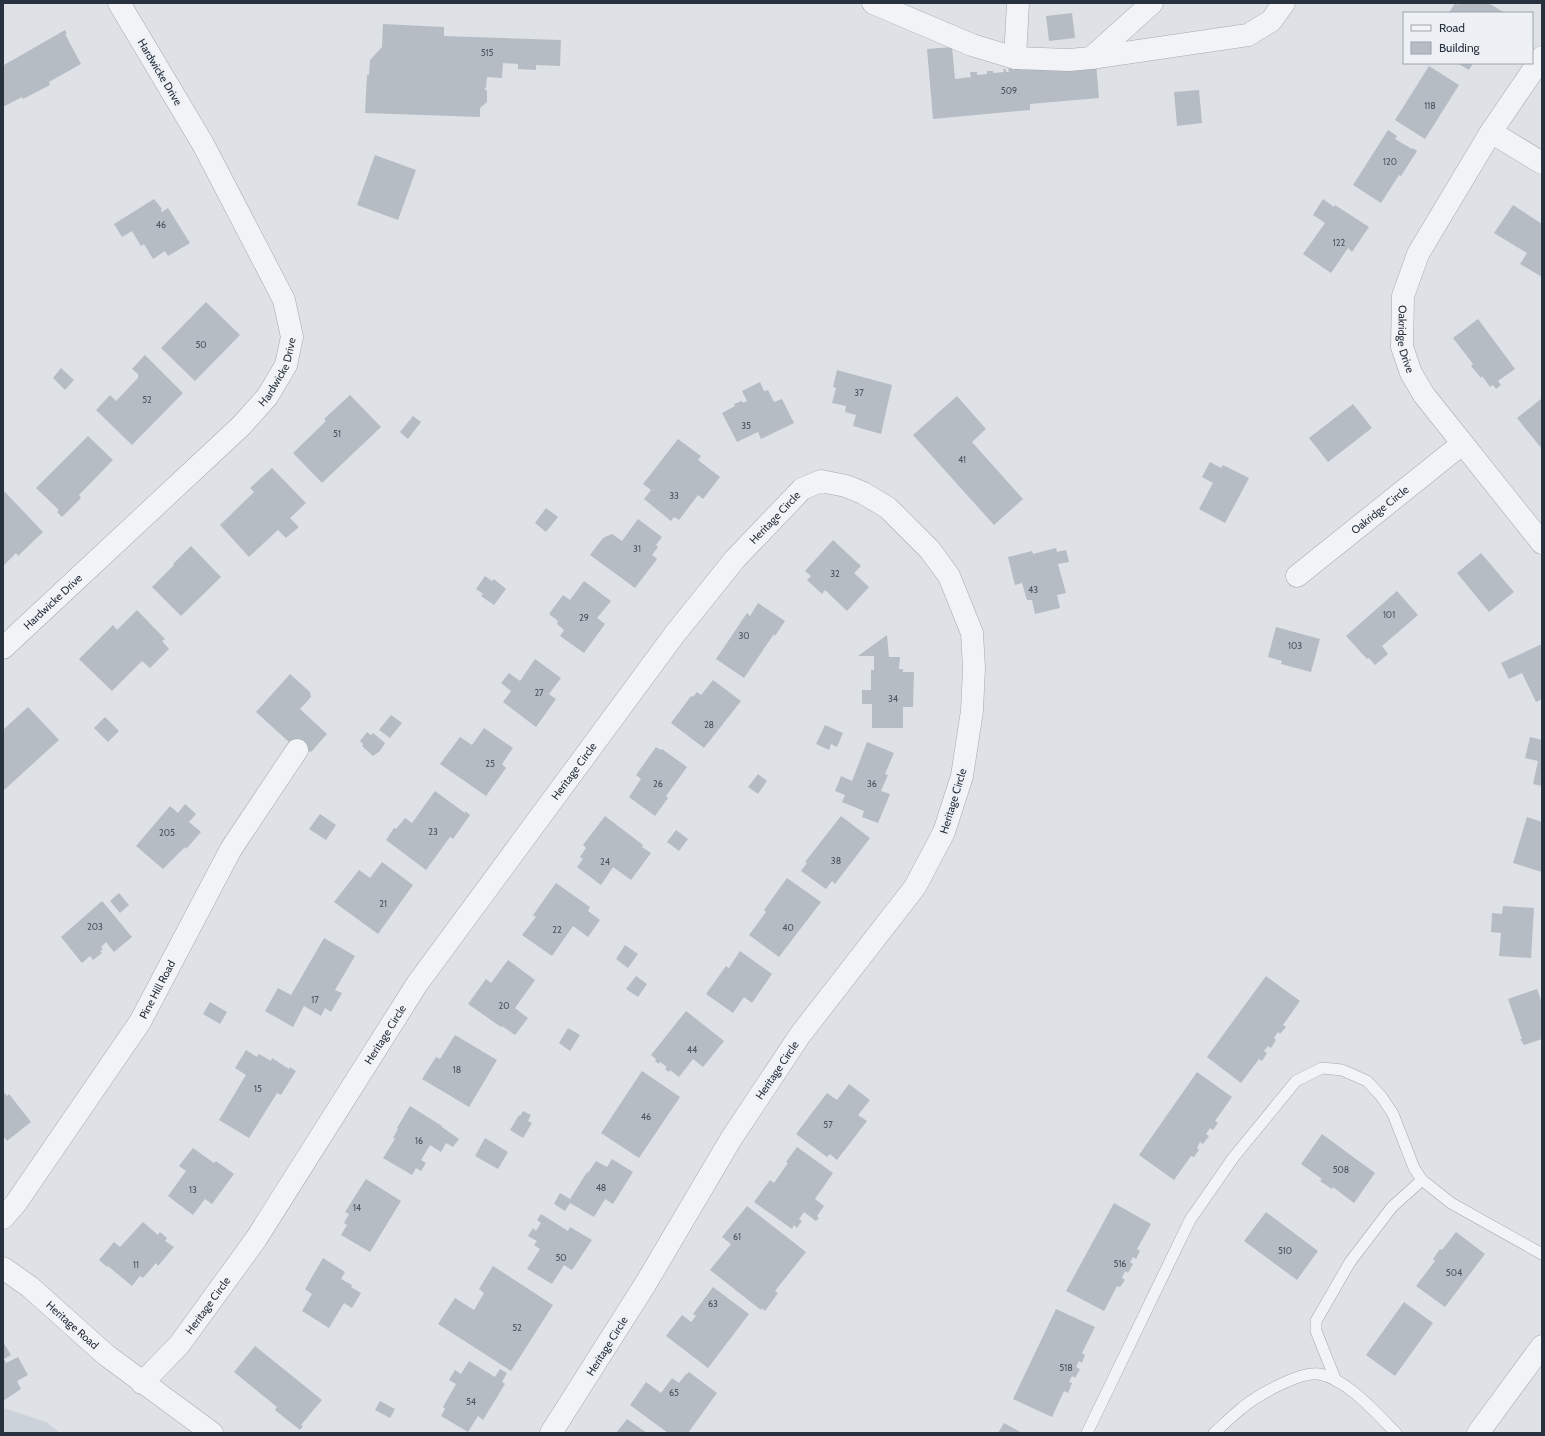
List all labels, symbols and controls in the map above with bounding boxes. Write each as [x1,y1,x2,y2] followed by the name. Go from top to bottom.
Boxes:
[1403,12,1533,64] legend
[1439,20,1465,35] text: Road
[135,36,186,108] street label: Hardwicke Drive
[1439,40,1481,55] text: Building
[481,47,493,58] house number: 515
[1001,85,1017,96] house number: 509
[1424,100,1436,111] house number: 118
[1383,156,1397,167] house number: 120
[156,219,166,230] house number: 46
[1333,237,1345,248] house number: 122
[1395,305,1418,375] street label: Oakridge Drive
[255,336,299,409] street label: Hardwicke Drive
[195,339,207,350] house number: 50
[854,387,864,398] house number: 37
[142,394,152,405] house number: 52
[741,420,751,431] house number: 35
[333,428,341,439] house number: 51
[958,454,966,465] house number: 41
[1348,482,1412,537] street label: Oakridge Circle
[746,488,803,547] street label: Heritage Circle
[669,490,679,501] house number: 33
[633,543,641,554] house number: 31
[830,568,840,579] house number: 32
[20,571,85,632] street label: Hardwicke Drive
[1028,584,1038,595] house number: 43
[1383,609,1395,620] house number: 101
[579,612,589,623] house number: 29
[738,630,750,641] house number: 30
[1288,640,1302,651] house number: 103
[534,687,544,698] house number: 27
[888,693,898,704] house number: 34
[704,719,714,730] house number: 28
[548,739,600,803] street label: Heritage Circle
[485,758,495,769] house number: 25
[936,766,970,835] street label: Heritage Circle
[653,778,663,789] house number: 26
[867,778,877,789] house number: 36
[428,826,438,837] house number: 23
[159,827,175,838] house number: 205
[831,855,841,866] house number: 38
[600,856,610,867] house number: 24
[379,898,387,909] house number: 21
[87,921,103,932] house number: 203
[782,922,794,933] house number: 40
[552,924,562,935] house number: 22
[136,958,178,1021] street label: Pine Hill Road
[311,994,319,1005] house number: 17
[499,1000,510,1011] house number: 20
[361,1002,409,1067] street label: Heritage Circle
[752,1038,802,1102] street label: Heritage Circle
[687,1044,697,1055] house number: 44
[453,1064,461,1075] house number: 18
[254,1083,262,1094] house number: 15
[641,1111,651,1122] house number: 46
[823,1119,833,1130] house number: 57
[415,1135,423,1146] house number: 16
[1333,1164,1349,1175] house number: 508
[596,1182,606,1193] house number: 48
[189,1184,197,1195] house number: 13
[353,1202,361,1213] house number: 14
[733,1231,741,1242] house number: 61
[1278,1245,1292,1256] house number: 510
[555,1252,567,1263] house number: 50
[1114,1258,1126,1269] house number: 516
[133,1259,139,1270] house number: 11
[1446,1267,1462,1278] house number: 504
[182,1274,234,1337] street label: Heritage Circle
[43,1298,102,1352] street label: Heritage Road
[708,1298,718,1309] house number: 63
[583,1313,631,1378] street label: Heritage Circle
[512,1322,522,1333] house number: 52
[1059,1362,1073,1373] house number: 518
[669,1387,679,1398] house number: 65
[466,1396,476,1407] house number: 54

